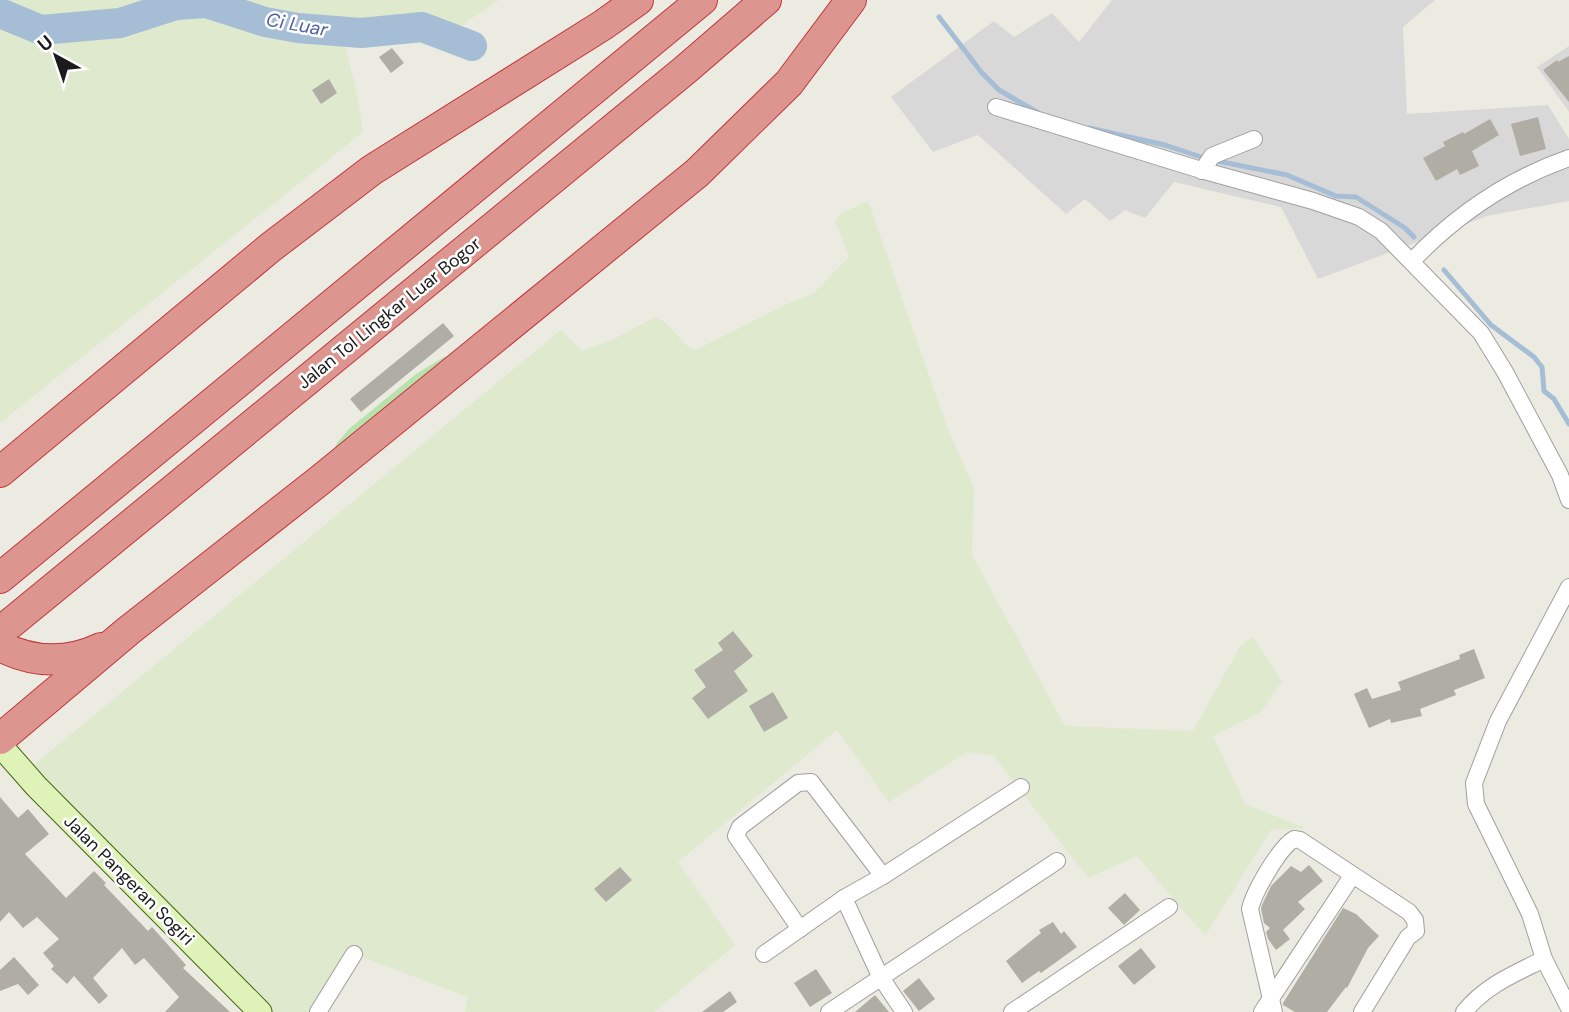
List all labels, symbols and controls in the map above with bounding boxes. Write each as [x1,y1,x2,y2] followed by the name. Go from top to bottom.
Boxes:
[264,7,331,42] water label: Ci Luar
[21,21,91,91] north arrow
[32,30,58,57] text: U
[292,231,486,394] street label: Jalan Tol Lingkar Luar Bogor
[58,809,200,951] street label: Jalan Pangeran Sogiri

